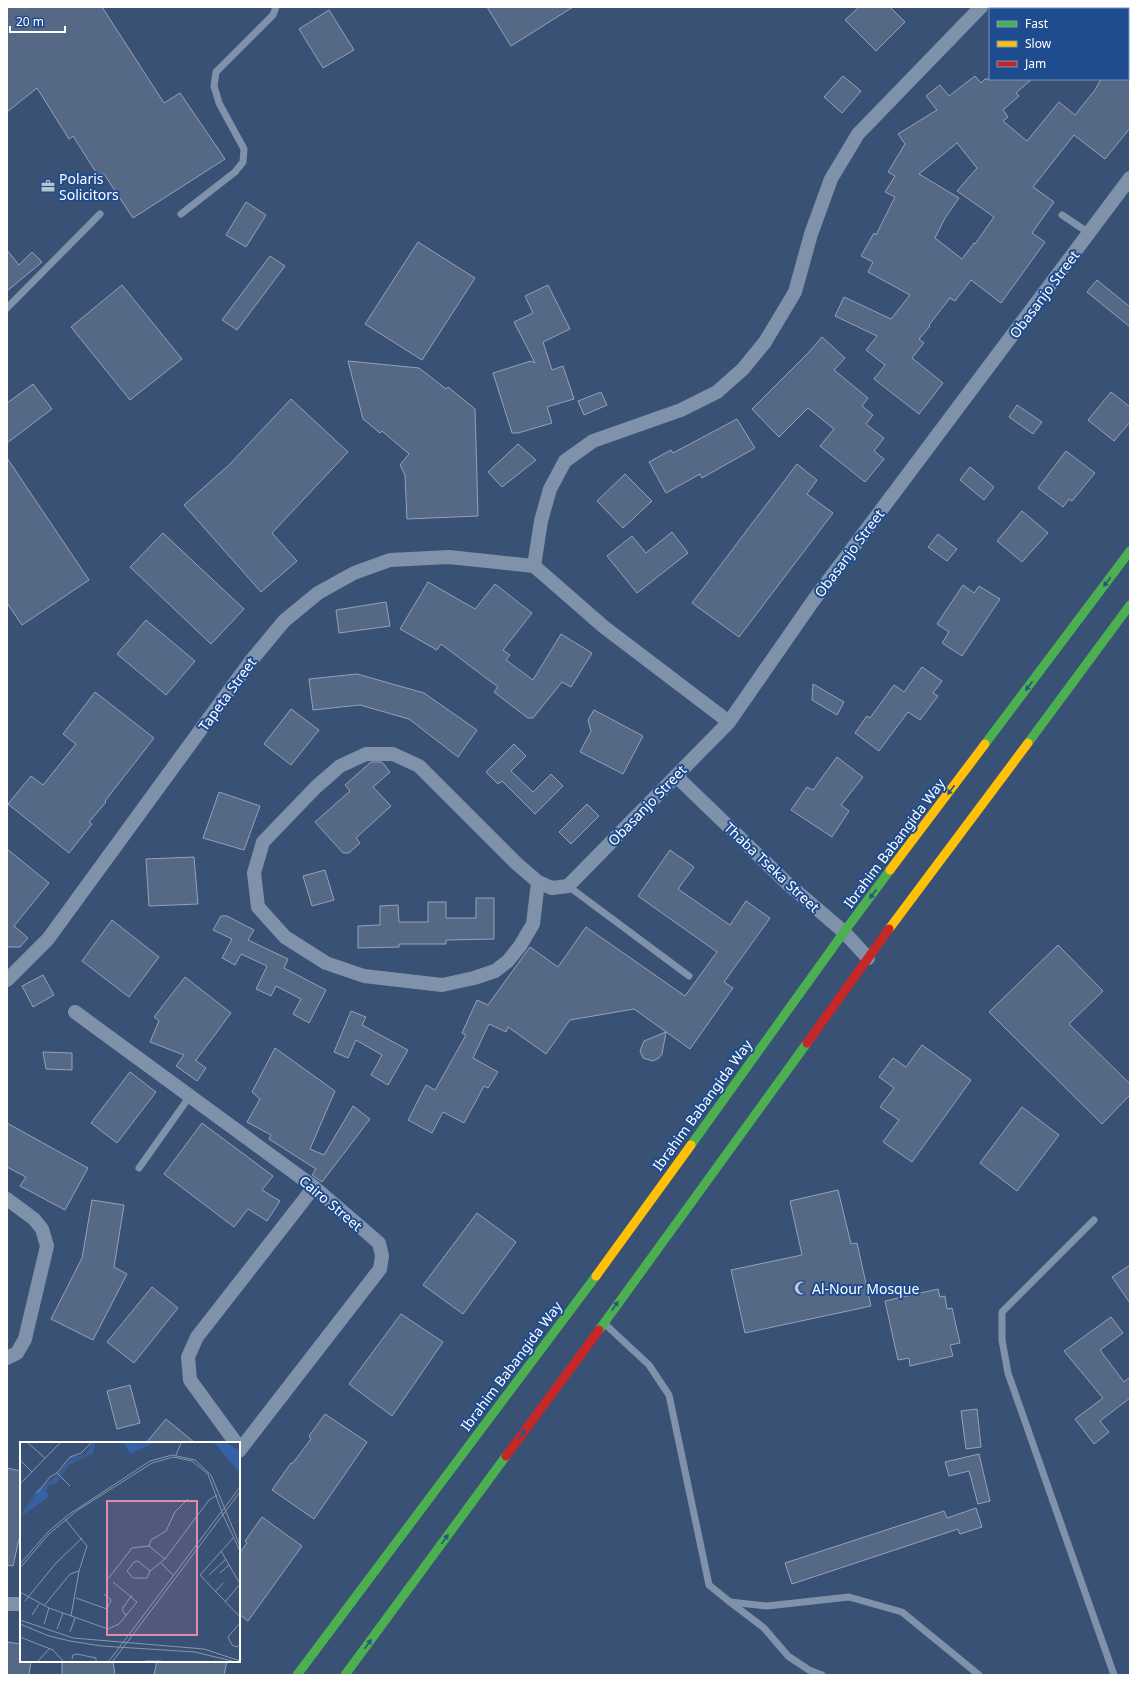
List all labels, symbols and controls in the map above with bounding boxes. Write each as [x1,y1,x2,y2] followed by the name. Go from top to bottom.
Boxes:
[10,8,65,34] scale bar
[989,8,1129,80] legend
[16,13,44,30] text: 20 m
[1025,15,1049,32] text: Fast
[1025,35,1052,52] text: Slow
[1024,55,1046,72] text: Jam
[59,169,119,204] place label: Polaris Solicitors
[40,178,56,194] office icon: Polaris Solicitors
[1005,246,1083,342] street label: Obasanjo Street
[810,505,888,601] street label: Obasanjo Street
[1102,577,1111,588] one-way arrow
[194,653,260,735] street label: Tapeta Street
[1024,681,1033,692] one-way arrow
[604,760,690,850] street label: Obasanjo Street
[839,774,950,912] street label: Ibrahim Babangida Way
[946,785,955,796] one-way arrow
[720,818,824,916] street label: Thaba Tseka Street
[868,889,877,900] one-way arrow
[648,1035,757,1174] street label: Ibrahim Babangida Way
[295,1171,367,1235] street label: Cairo Street
[812,1279,919,1298] place label: Al-Nour Mosque
[793,1280,809,1296] mosque icon: Al-Nour Mosque
[456,1297,567,1435] street label: Ibrahim Babangida Way
[611,1301,619,1311] one-way arrow
[518,1428,526,1439] one-way arrow
[20,1442,240,1662] inset map
[441,1533,449,1544] one-way arrow
[364,1638,373,1649] one-way arrow

